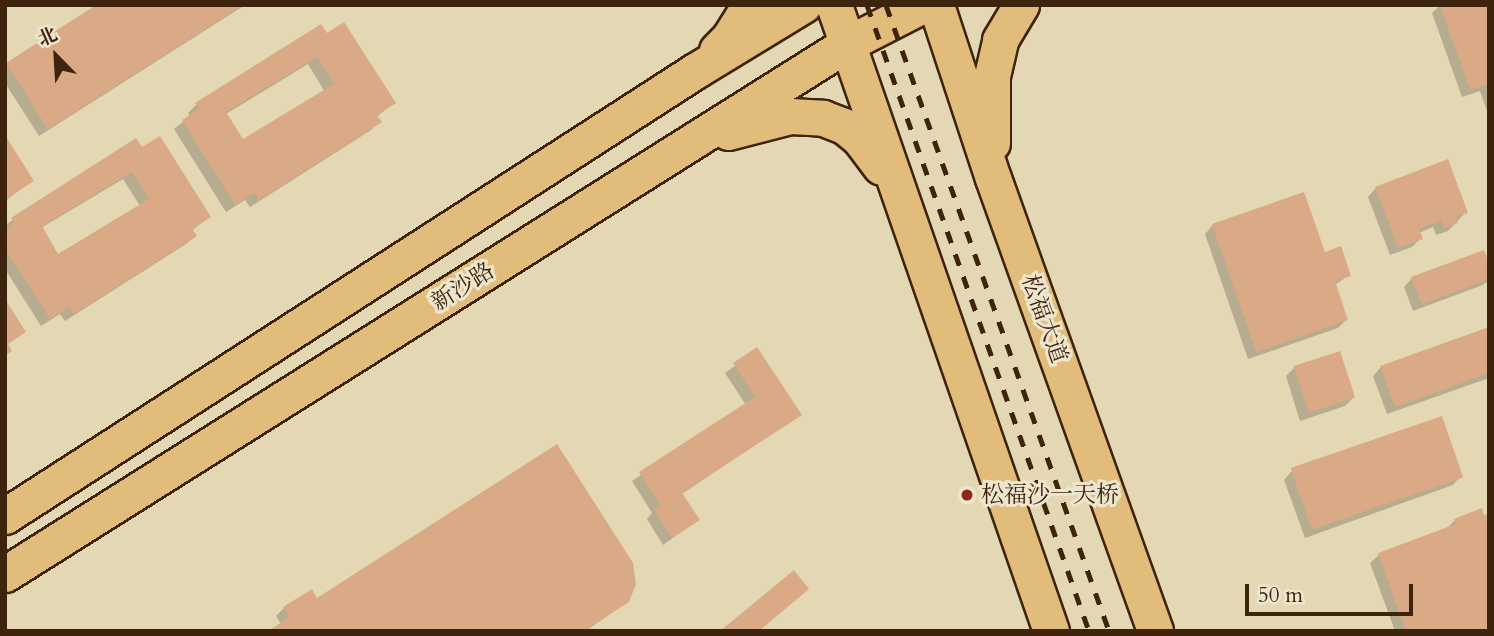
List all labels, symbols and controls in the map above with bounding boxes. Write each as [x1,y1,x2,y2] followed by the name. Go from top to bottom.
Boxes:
[21,21,91,91] north arrow
[33,21,61,53] text: 北
[426,257,500,317] street label: 新沙路
[1015,271,1073,367] street label: 松福大道
[981,481,1119,509] place label: 松福沙一天桥
[959,487,975,503] marker: 松福沙一天桥
[1249,570,1417,614] scale bar
[1258,581,1303,610] text: 50 m

